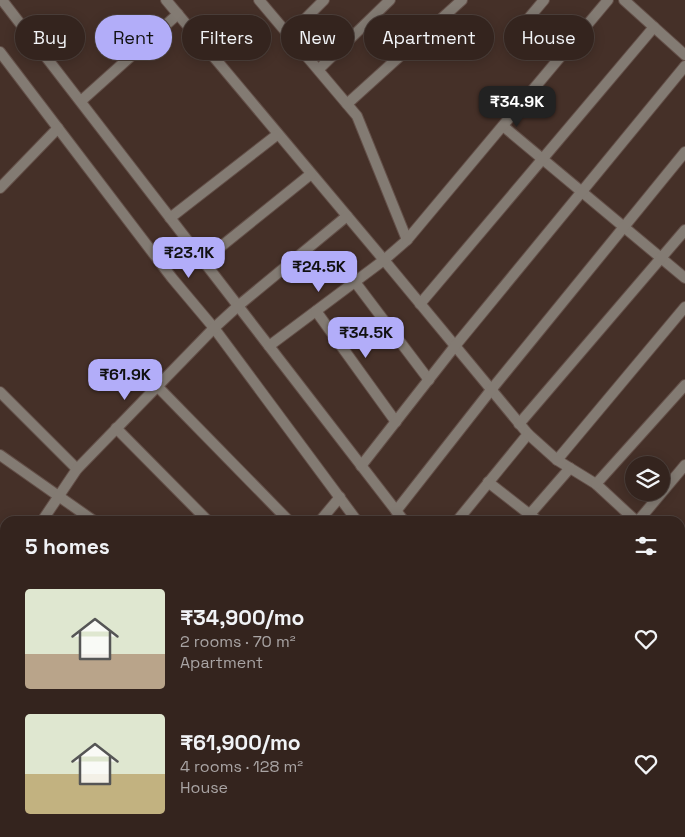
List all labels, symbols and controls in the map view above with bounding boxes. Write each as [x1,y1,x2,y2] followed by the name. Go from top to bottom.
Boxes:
[15,15,85,60] chip: Buy
[95,15,172,60] chip: Rent
[182,15,271,60] chip: Filters
[281,15,354,60] chip: New
[364,15,494,60] chip: Apartment
[504,15,594,60] chip: House
[476,86,558,128] pin: ₹34.9K
[490,91,544,112] text: ₹34.9K
[148,236,230,279] pin: ₹23.1K
[164,242,214,263] text: ₹23.1K
[278,250,360,293] pin: ₹24.5K
[292,256,346,277] text: ₹24.5K
[325,316,407,359] pin: ₹34.5K
[339,322,393,343] text: ₹34.5K
[84,358,166,401] pin: ₹61.9K
[99,364,151,385] text: ₹61.9K
[625,456,670,501] map controls
[625,456,670,501] button: layers
[632,532,660,560] icon: filters
[25,533,110,560] text: 5 homes
[180,604,304,631] text: ₹34,900/mo
[65,609,125,669] icon: home
[632,625,660,653] icon: heart
[180,631,296,652] text: 2 rooms · 70 m²
[180,652,263,673] text: Apartment
[180,729,301,756] text: ₹61,900/mo
[65,734,125,794] icon: home
[632,750,660,778] icon: heart
[180,756,303,777] text: 4 rooms · 128 m²
[180,777,228,798] text: House

